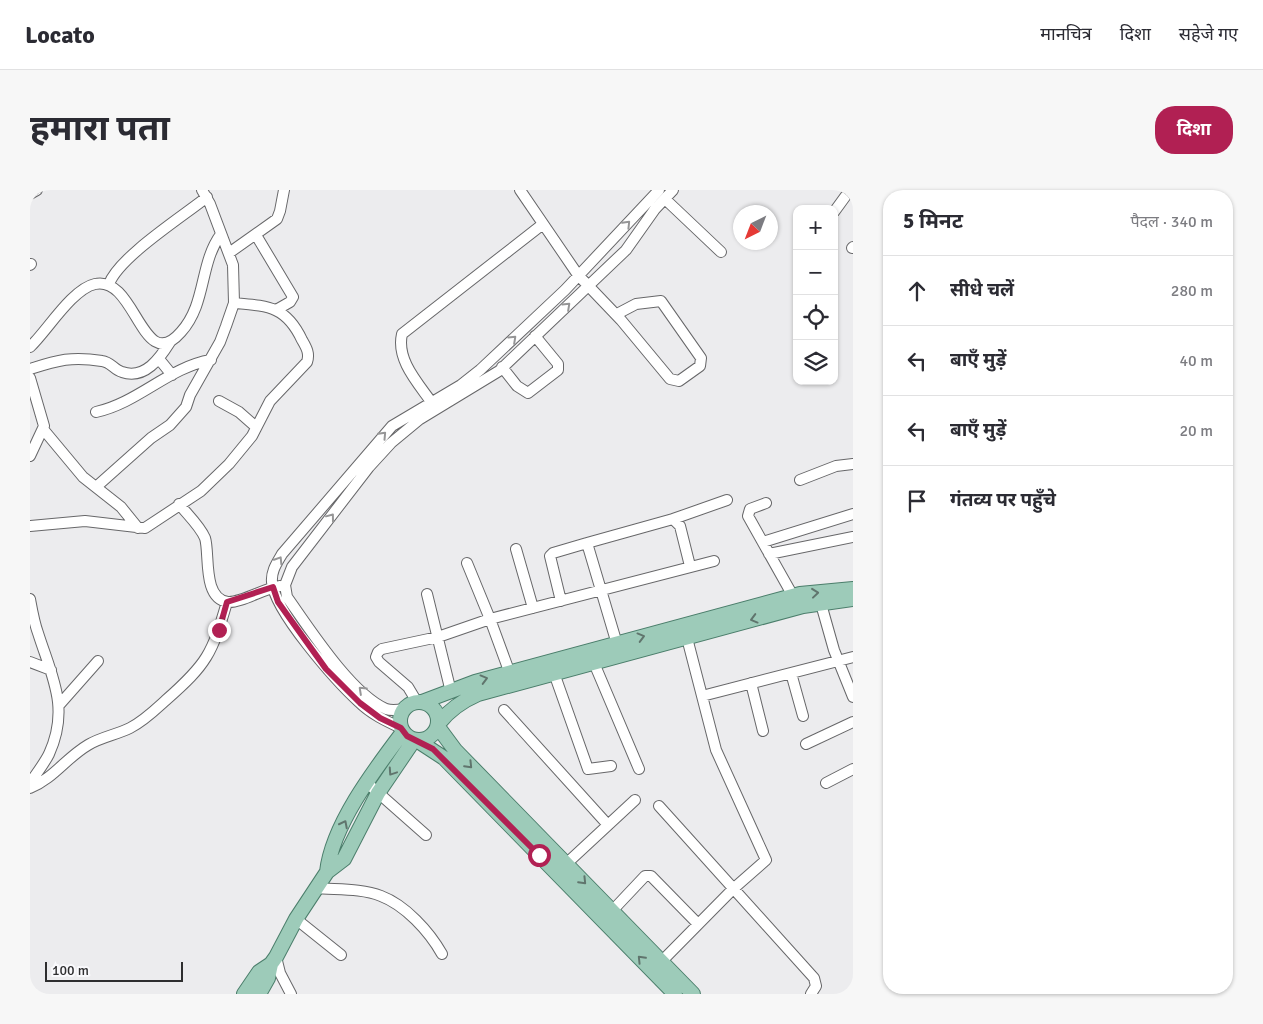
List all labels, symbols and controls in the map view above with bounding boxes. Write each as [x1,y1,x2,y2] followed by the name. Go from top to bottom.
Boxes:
[25,20,95,50] text: Locato
[1040,23,1092,45] text: मानचित्र
[1120,23,1151,45] text: दिशा
[1179,23,1238,45] text: सहेजे गए
[1155,106,1233,154] button: दिशा
[30,107,170,150] text: हमारा पता
[733,205,778,250] north arrow
[793,205,838,385] map controls
[793,205,838,250] button: +
[903,208,963,234] text: 5 मिनट
[1130,212,1213,232] text: पैदल · 340 m
[621,220,630,229] one-way arrow
[793,250,838,295] button: −
[903,277,931,305] icon: ahead
[950,278,1014,302] text: सीधे चलें
[1171,281,1213,301] text: 280 m
[793,295,838,340] button: locate
[562,303,571,312] one-way arrow
[507,336,516,345] one-way arrow
[793,340,838,385] button: layers
[903,347,931,375] icon: left
[950,348,1006,372] text: बाएँ मुड़ें
[1179,351,1213,371] text: 40 m
[903,417,931,445] icon: left
[950,418,1006,442] text: बाएँ मुड़ें
[1179,421,1213,441] text: 20 m
[377,432,386,441] one-way arrow
[903,487,931,515] icon: arrive
[950,488,1056,512] text: गंतव्य पर पहुँचे
[325,513,334,523] one-way arrow
[273,556,282,565] one-way arrow
[811,588,819,599] one-way arrow
[751,614,759,624] one-way arrow
[208,619,231,642] route end
[636,633,644,643] one-way arrow
[479,675,487,685] one-way arrow
[359,687,368,696] one-way arrow
[463,759,472,768] one-way arrow
[389,766,398,776] one-way arrow
[338,820,348,829] one-way arrow
[528,844,551,867] route start
[577,875,586,884] one-way arrow
[637,956,646,965] one-way arrow
[45,959,182,982] scale bar
[52,962,89,979] text: 100 m

